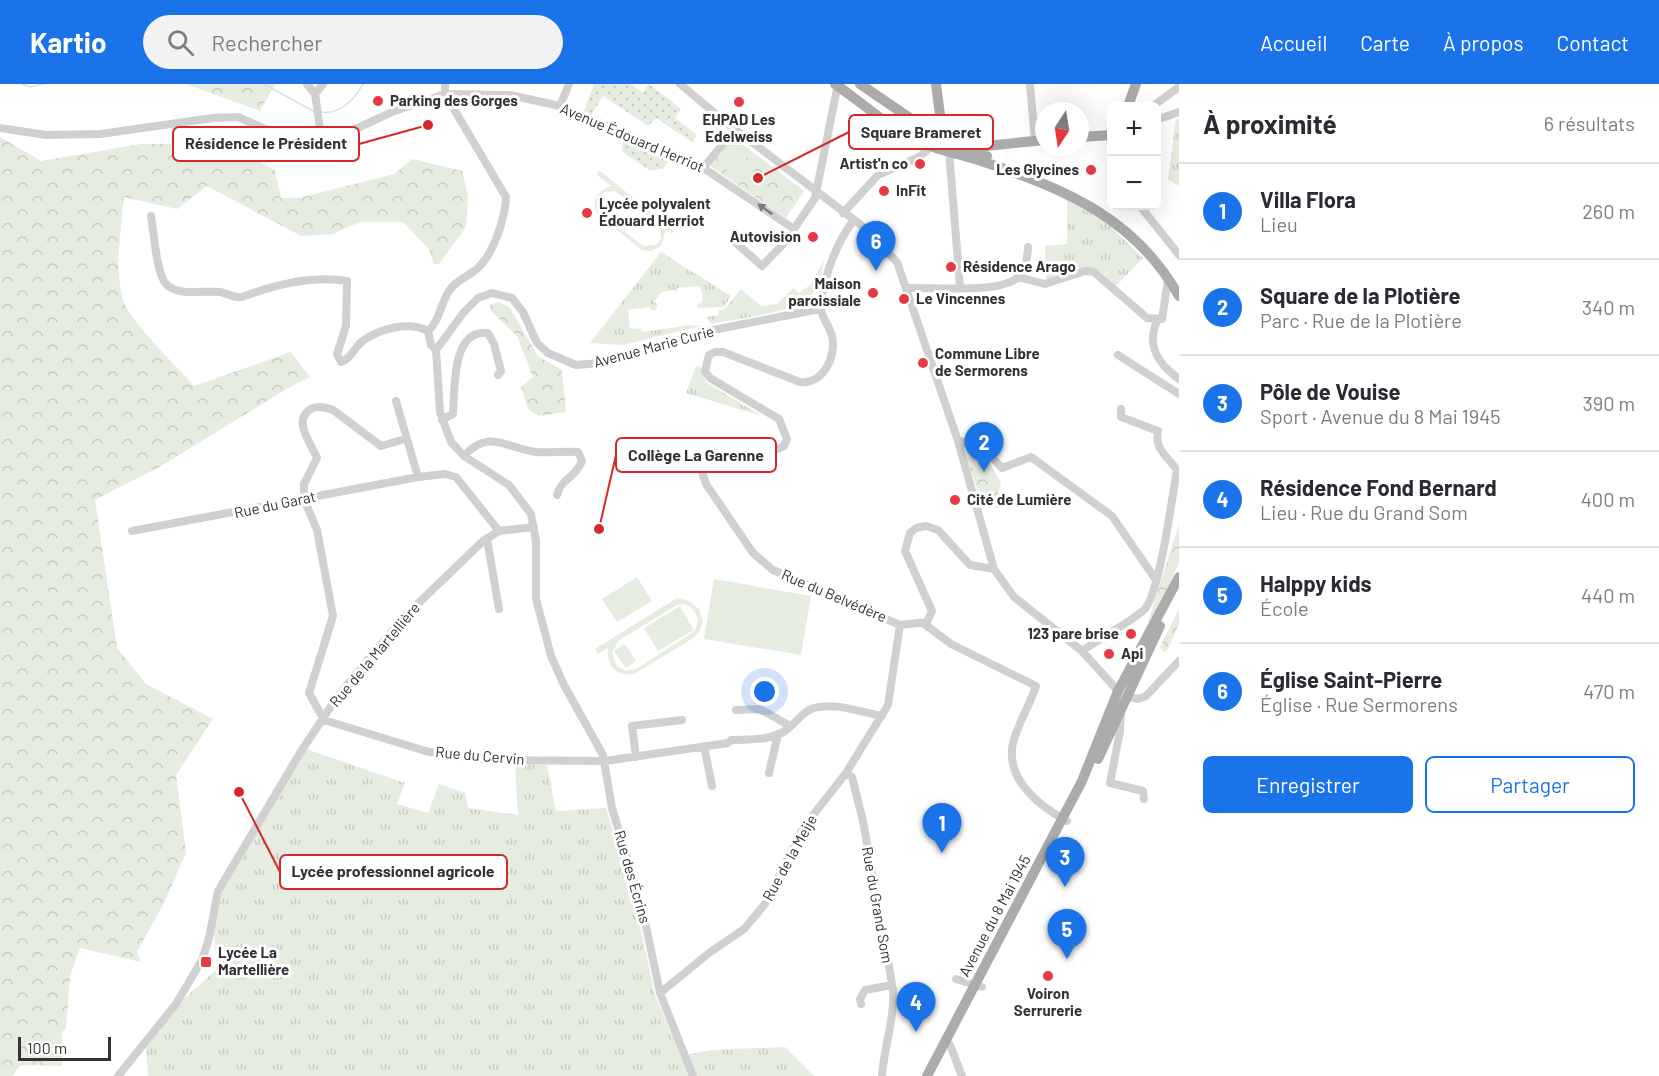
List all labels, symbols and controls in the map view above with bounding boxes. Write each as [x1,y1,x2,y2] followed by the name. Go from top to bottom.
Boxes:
[143,15,563,69] search box
[30,25,107,59] text: Kartio
[164,26,197,59] icon: search
[212,29,322,55] text: Rechercher
[1260,30,1327,55] text: Accueil
[1360,30,1410,55] text: Carte
[1443,30,1524,55] text: À propos
[1557,30,1629,55] text: Contact
[390,91,518,109] place label: Parking des Gorges
[371,94,385,108] marker: Parking des Gorges
[732,95,746,109] marker: EHPAD Les Edelweiss
[558,99,707,176] street label: Avenue Édouard Herriot
[1035,102,1089,156] north arrow
[1107,102,1161,210] map controls
[1107,102,1161,156] button: +
[1203,108,1337,139] text: À proximité
[703,110,776,145] place label: EHPAD Les Edelweiss
[1544,111,1635,135] text: 6 résultats
[849,115,993,149] callout: Square Brameret
[861,122,981,141] text: Square Brameret
[173,127,359,161] callout: Résidence le Président
[185,133,347,152] text: Résidence le Président
[839,154,908,172] place label: Artist'n co
[1107,156,1161,210] button: −
[913,157,927,171] marker: Artist'n co
[996,160,1079,178] place label: Les Glycines
[1084,163,1098,177] marker: Les Glycines
[896,181,926,199] place label: InFit
[877,184,891,198] marker: InFit
[1260,186,1356,212] text: Villa Flora
[599,194,711,229] place label: Lycée polyvalent Édouard Herriot
[1219,199,1226,223] text: 1
[1582,199,1635,223] text: 260 m
[758,203,774,215] one-way arrow
[580,206,594,220] marker: Lycée polyvalent Édouard Herriot
[1260,212,1298,236] text: Lieu
[856,222,896,271] pin: 6
[730,227,801,245] place label: Autovision
[806,230,820,244] marker: Autovision
[963,257,1076,275] place label: Résidence Arago
[944,260,958,274] marker: Résidence Arago
[788,274,861,309] place label: Maison paroissiale
[1260,282,1461,308] text: Square de la Plotière
[866,286,880,300] marker: Maison paroissiale
[916,289,1006,307] place label: Le Vincennes
[897,292,911,306] marker: Le Vincennes
[1217,295,1228,319] text: 2
[1582,295,1635,319] text: 340 m
[1260,308,1462,332] text: Parc · Rue de la Plotière
[592,321,716,371] street label: Avenue Marie Curie
[935,344,1040,379] place label: Commune Libre de Sermorens
[916,356,930,370] marker: Commune Libre de Sermorens
[1260,378,1400,404] text: Pôle de Vouise
[1217,391,1228,415] text: 3
[1582,391,1635,415] text: 390 m
[1260,404,1500,428] text: Sport · Avenue du 8 Mai 1945
[964,422,1004,472] pin: 2
[616,438,776,472] callout: Collège La Garenne
[628,445,764,464] text: Collège La Garenne
[1260,474,1497,500] text: Résidence Fond Bernard
[232,487,317,521] street label: Rue du Garat
[1216,487,1229,511] text: 4
[1581,487,1635,511] text: 400 m
[967,490,1071,508] place label: Cité de Lumière
[948,493,962,507] marker: Cité de Lumière
[1260,500,1468,524] text: Lieu · Rue du Grand Som
[779,565,890,625] street label: Rue du Belvédère
[1260,570,1372,596] text: Halppy kids
[1217,583,1228,607] text: 5
[1581,583,1635,607] text: 440 m
[1260,596,1309,620] text: École
[325,598,423,710] street label: Rue de la Martellière
[1027,624,1119,642] place label: 123 pare brise
[1124,627,1138,641] marker: 123 pare brise
[1121,644,1144,662] place label: Api
[1102,647,1116,661] marker: Api
[1260,666,1442,692] text: Église Saint-Pierre
[750,677,779,706] your location
[1217,679,1228,703] text: 6
[1583,679,1635,703] text: 470 m
[1260,692,1458,716] text: Église · Rue Sermorens
[435,742,525,768] street label: Rue du Cervin
[1203,756,1413,813] button: Enregistrer
[1425,756,1635,813] button: Partager
[922,804,962,853] pin: 1
[758,811,820,904] street label: Rue de la Meije
[611,828,655,925] street label: Rue des Écrins
[1046,838,1084,887] pin: 3
[859,845,897,965] street label: Rue du Grand Som
[954,852,1034,979] street label: Avenue du 8 Mai 1945
[280,855,507,889] callout: Lycée professionnel agricole
[291,861,495,880] text: Lycée professionnel agricole
[1048,910,1086,959] pin: 5
[218,943,289,978] place label: Lycée La Martellière
[199,955,213,969] marker: Lycée La Martellière
[1041,969,1055,983] marker: Voiron Serrurerie
[896,982,936,1032] pin: 4
[1014,984,1082,1019] place label: Voiron Serrurerie
[18,1034,111,1062] scale bar
[27,1038,67,1057] text: 100 m

